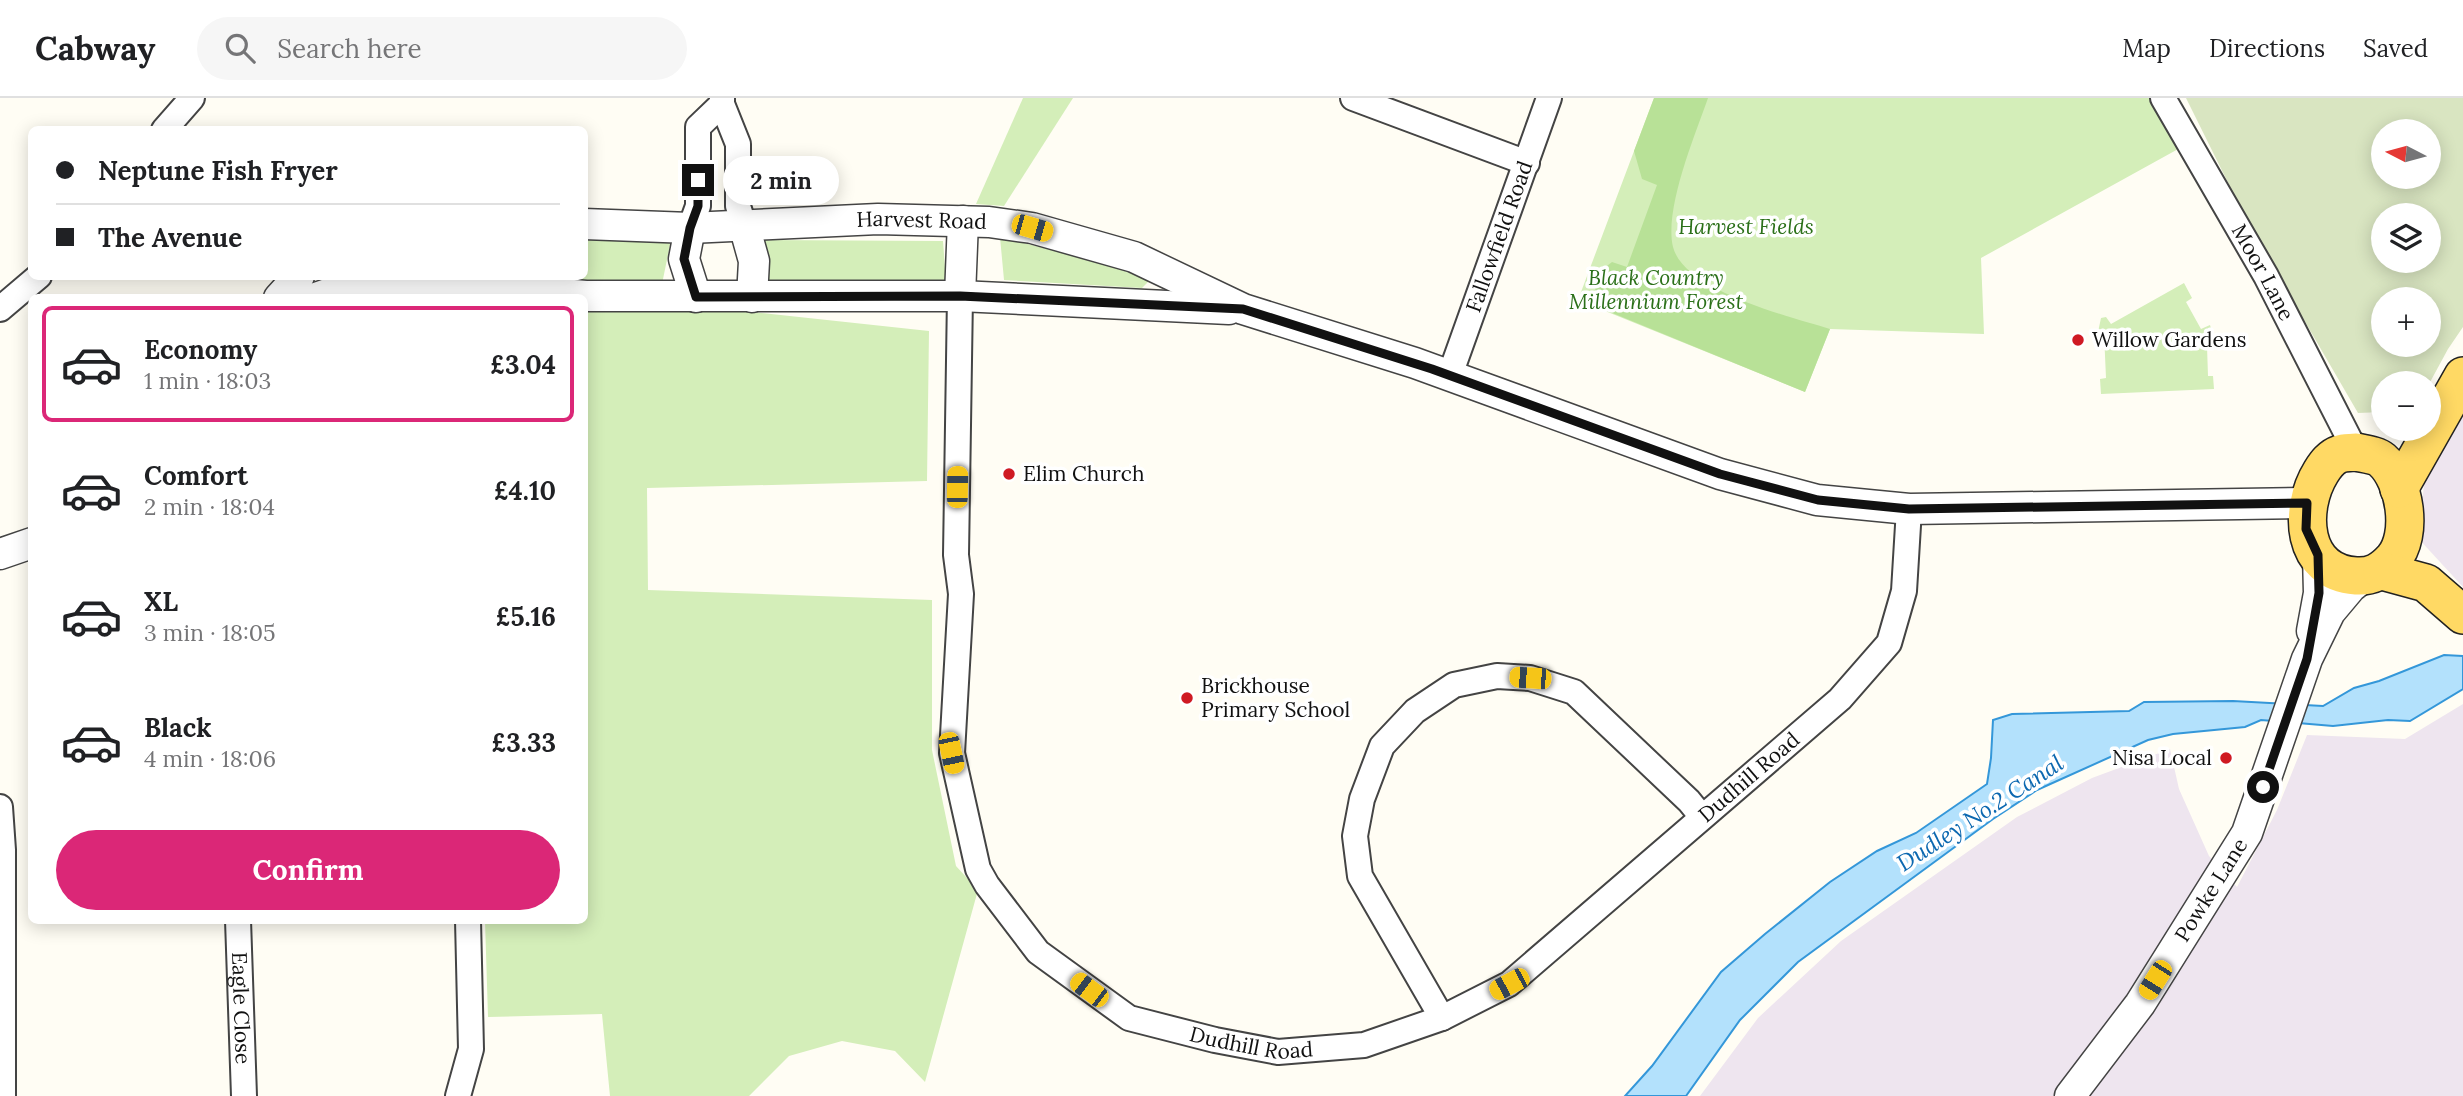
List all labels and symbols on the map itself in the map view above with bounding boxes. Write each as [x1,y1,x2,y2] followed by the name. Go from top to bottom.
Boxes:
[2371,119,2441,189] north arrow
[722,155,838,204] callout: 2 min
[1460,157,1538,316] street label: Fallowfield Road
[682,164,714,196] route end
[856,205,987,235] street label: Harvest Road
[1009,212,1056,244] car
[1678,213,1814,240] park label: Harvest Fields
[2226,219,2300,325] street label: Moor Lane
[1569,264,1744,315] park label: Black Country Millennium Forest
[2092,326,2246,353] place label: Willow Gardens
[2070,332,2086,348] marker: Willow Gardens
[1023,460,1144,487] place label: Elim Church
[947,466,968,508] car
[1001,466,1017,482] marker: Elim Church
[1509,666,1552,690] car
[1201,672,1350,723] place label: Brickhouse Primary School
[1179,690,1195,706] marker: Brickhouse Primary School
[1692,726,1805,828] street label: Dudhill Road
[937,730,966,776] car
[2112,744,2212,771] place label: Nisa Local
[1891,748,2069,877] water label: Dudley No.2 Canal
[2218,750,2234,766] marker: Nisa Local
[2247,771,2279,803] route start
[2168,833,2253,947] street label: Powke Lane
[226,951,257,1065] street label: Eagle Close
[2135,957,2176,1003] car
[1486,965,1533,1003] car
[1066,969,1113,1011] car
[1187,1020,1314,1065] street label: Dudhill Road

